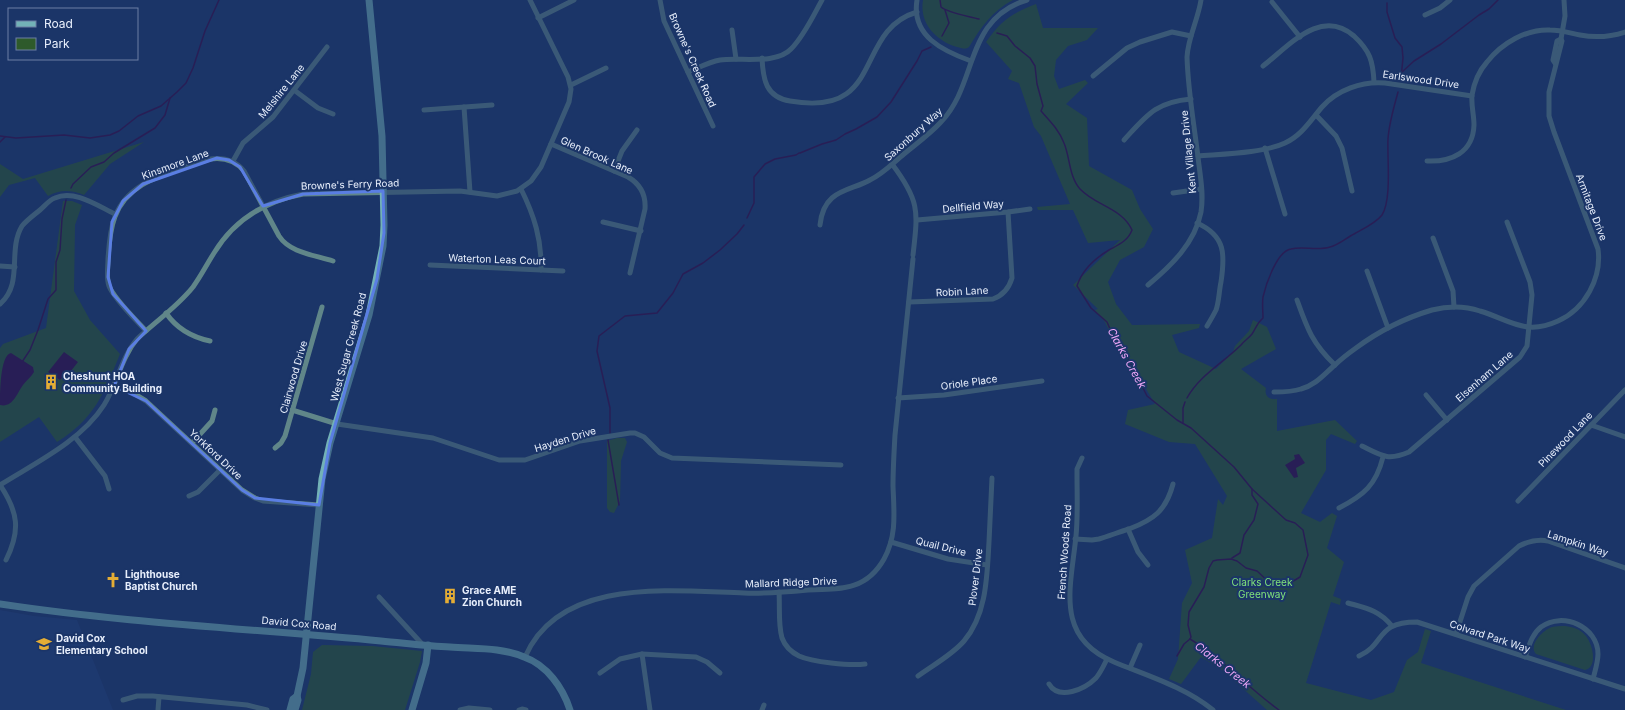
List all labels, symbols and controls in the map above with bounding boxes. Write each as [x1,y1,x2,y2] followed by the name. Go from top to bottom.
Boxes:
[8,8,138,60] legend
[667,11,719,109] street label: Browne's Creek Road
[44,16,73,31] text: Road
[44,36,70,51] text: Park
[256,61,307,120] street label: Melshire Lane
[1382,68,1460,90] street label: Earlswood Drive
[881,105,945,163] street label: Saxonbury Way
[1178,110,1198,194] street label: Kent Village Drive
[559,134,635,176] street label: Glen Brook Lane
[140,146,210,182] street label: Kinsmore Lane
[1574,172,1610,242] street label: Armitage Drive
[301,176,399,192] street label: Browne's Ferry Road
[942,197,1005,215] street label: Dellfield Way
[448,251,547,267] street label: Waterton Leas Court
[935,284,989,298] street label: Robin Lane
[328,291,368,403] street label: West Sugar Creek Road
[1105,325,1150,392] water label: Clarks Creek
[277,339,309,415] street label: Clairwood Drive
[1453,348,1515,404] street label: Elsenham Lane
[63,370,162,395] place label: Cheshunt HOA Community Building
[940,372,998,392] street label: Oriole Place
[42,373,60,391] building icon: Cheshunt HOA Community Building
[1536,409,1595,469] street label: Pinewood Lane
[533,424,597,454] street label: Hayden Drive
[187,426,245,482] street label: Yorkford Drive
[1055,504,1073,600] street label: French Woods Road
[1546,528,1610,559] street label: Lampkin Way
[914,534,968,558] street label: Quail Drive
[966,548,984,606] street label: Plover Drive
[125,568,198,592] place label: Lighthouse Baptist Church
[104,571,122,589] church icon: Lighthouse Baptist Church
[745,574,837,590] street label: Mallard Ridge Drive
[1232,576,1293,600] park label: Clarks Creek Greenway
[462,584,522,608] place label: Grace AME Zion Church
[441,587,459,605] building icon: Grace AME Zion Church
[261,614,337,632] street label: David Cox Road
[1448,617,1532,655] street label: Colvard Park Way
[56,632,148,657] place label: David Cox Elementary School
[35,635,53,653] school or university icon: David Cox Elementary School
[1192,639,1255,692] water label: Clarks Creek

